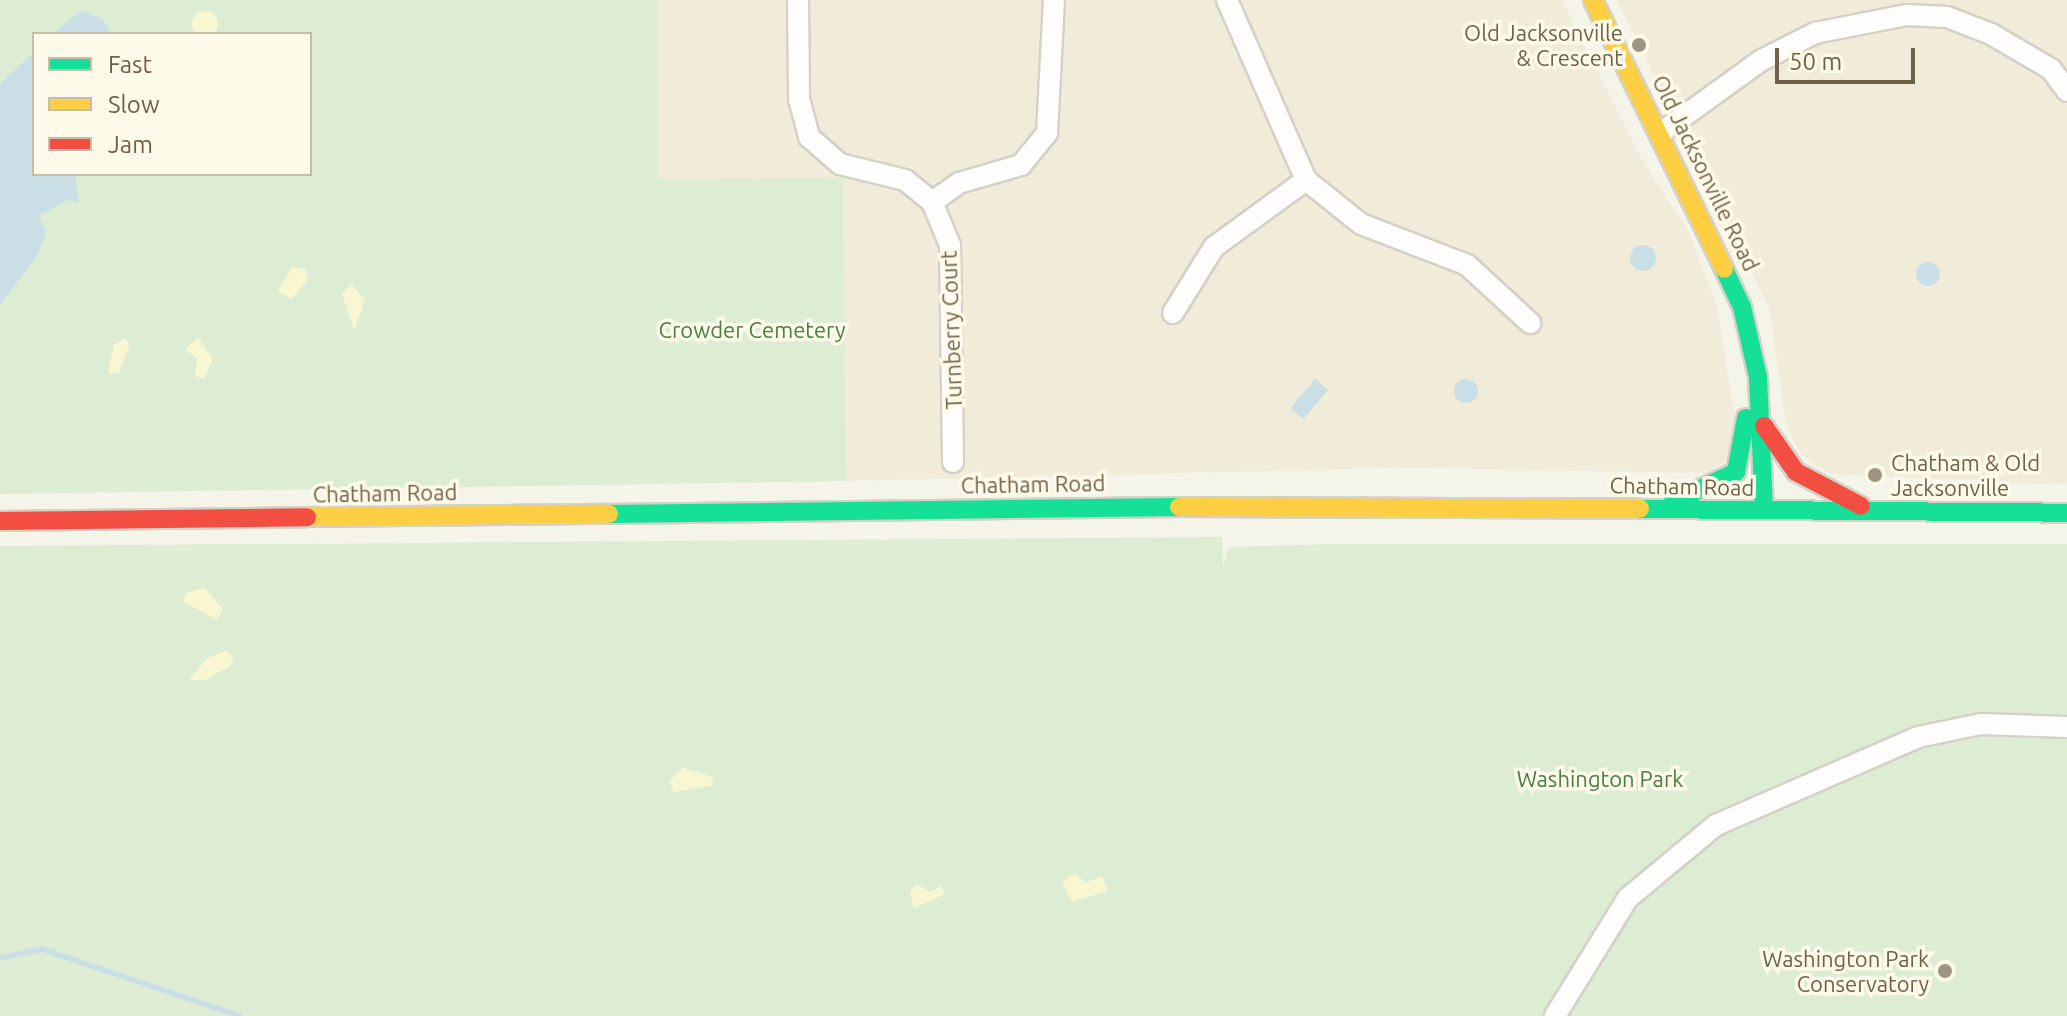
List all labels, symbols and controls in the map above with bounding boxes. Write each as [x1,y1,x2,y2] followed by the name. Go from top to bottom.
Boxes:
[1464,19,1623,70] place label: Old Jacksonville & Crescent
[32,32,312,176] legend
[1779,32,1919,82] scale bar
[1630,36,1648,54] marker: Old Jacksonville & Crescent
[1789,48,1842,75] text: 50 m
[108,51,152,78] text: Fast
[1647,71,1765,275] street label: Old Jacksonville Road
[108,91,160,118] text: Slow
[108,131,153,158] text: Jam
[935,250,967,410] street label: Turnberry Court
[659,317,845,343] park label: Crowder Cemetery
[1891,449,2040,500] place label: Chatham & Old Jacksonville
[1866,466,1884,484] marker: Chatham & Old Jacksonville
[960,470,1106,498] street label: Chatham Road
[1609,472,1755,500] street label: Chatham Road
[312,479,458,507] street label: Chatham Road
[1517,766,1683,792] park label: Washington Park
[1762,945,1929,996] place label: Washington Park Conservatory
[1936,962,1954,980] marker: Washington Park Conservatory

